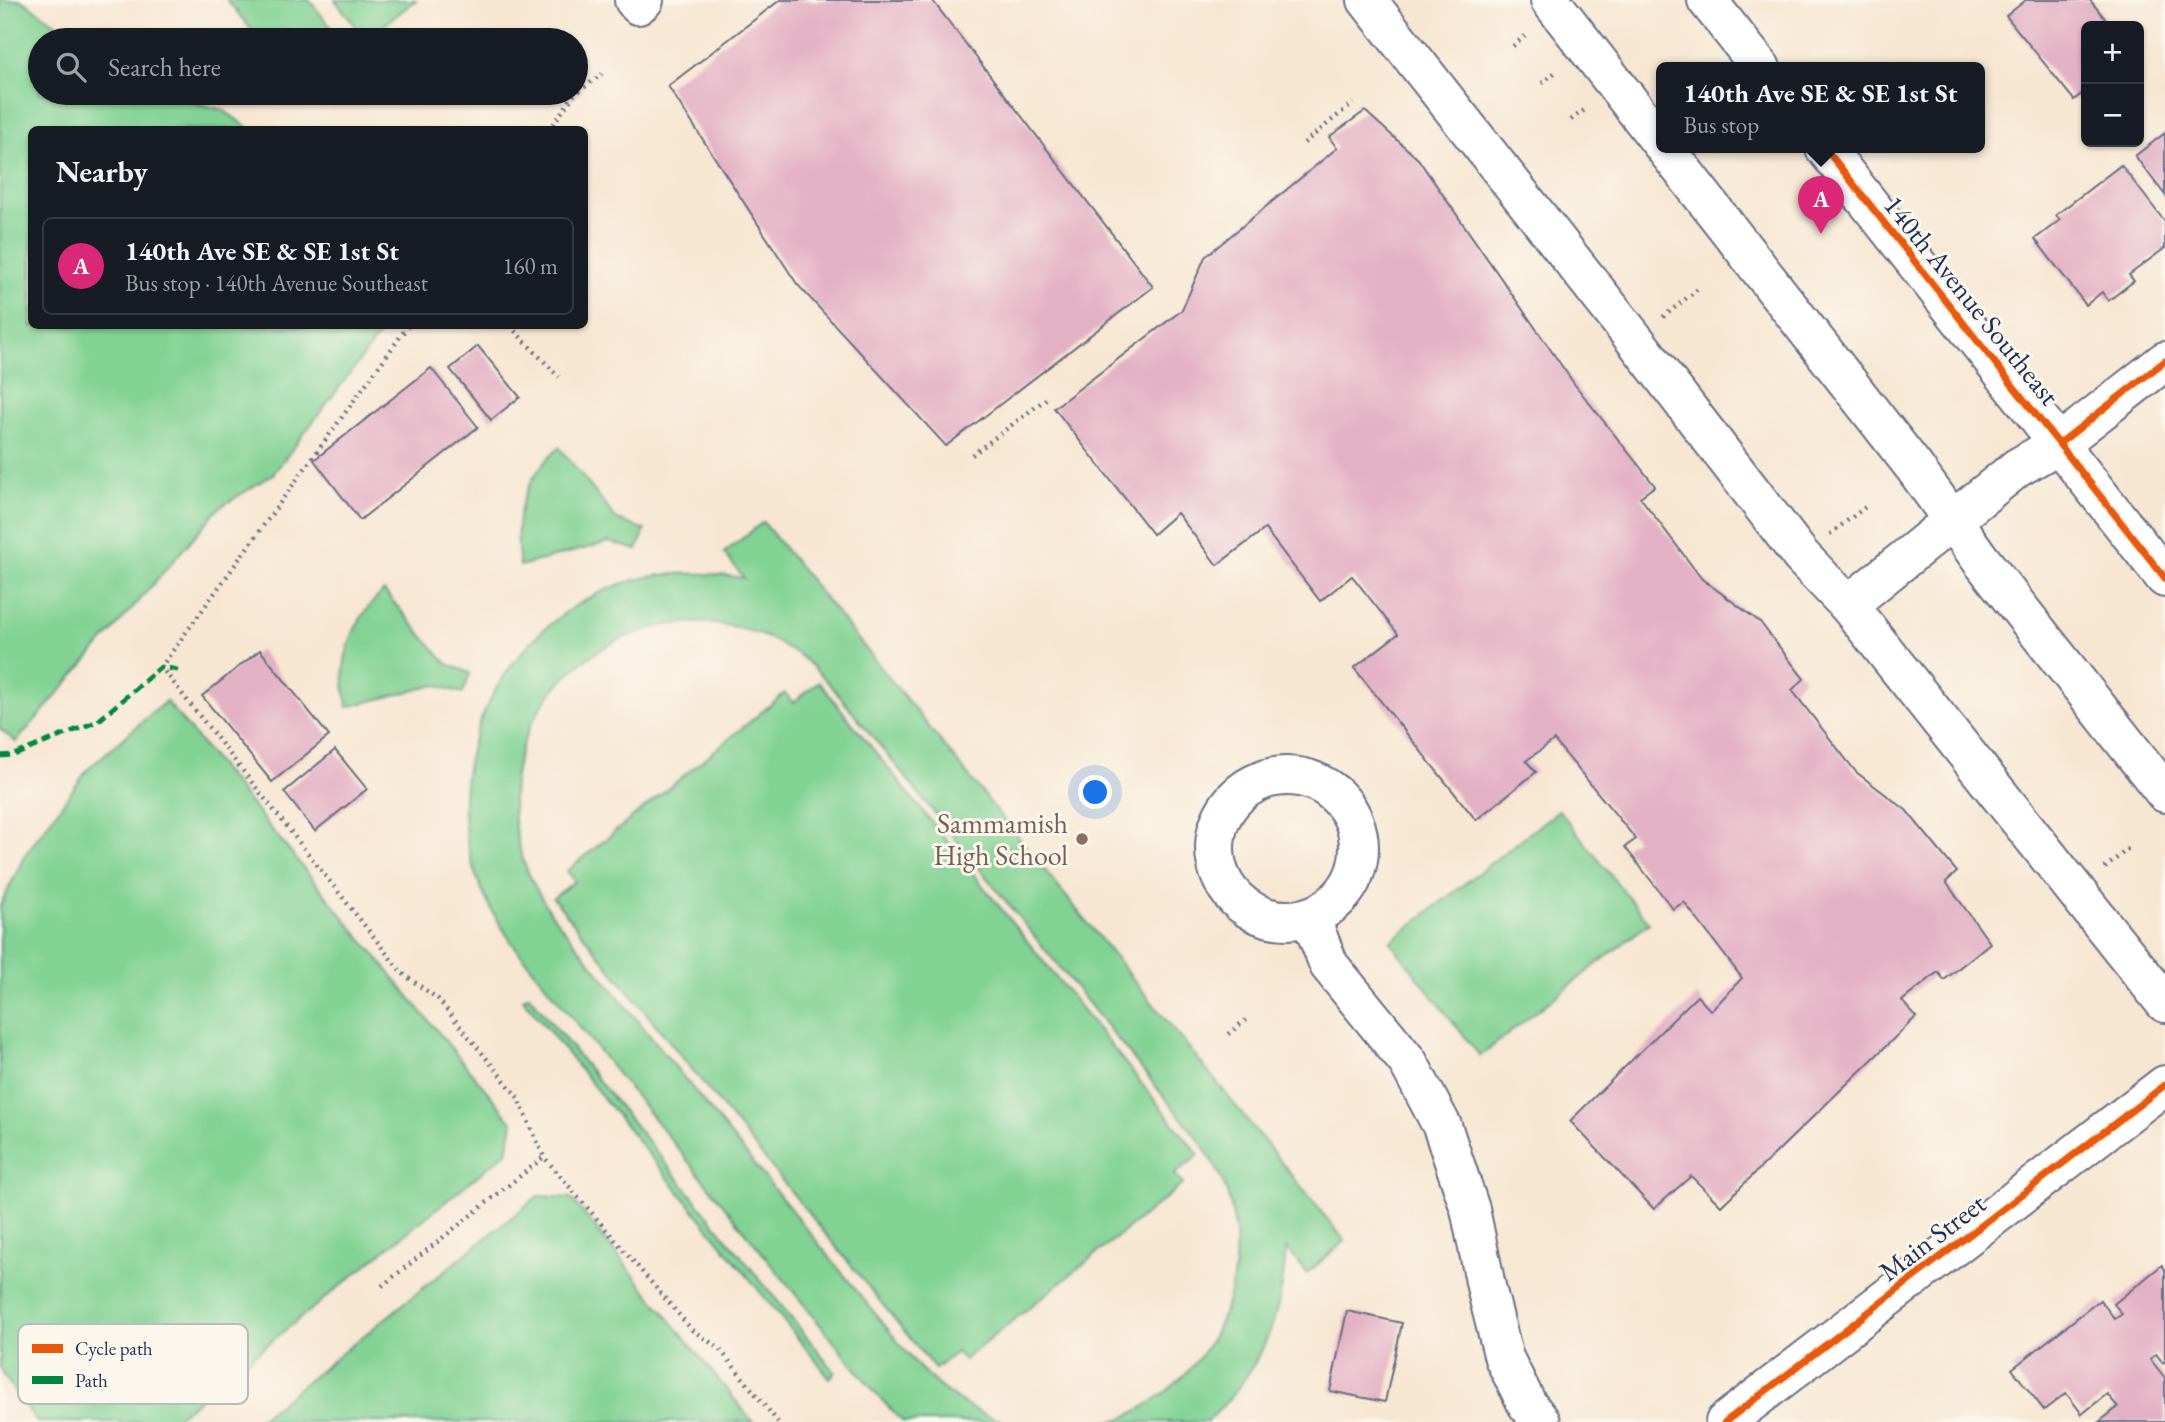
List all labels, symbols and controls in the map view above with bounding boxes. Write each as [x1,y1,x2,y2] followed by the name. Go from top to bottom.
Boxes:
[2081,21,2144,147] map controls
[2081,21,2144,84] button: +
[28,28,588,105] search box
[52,48,90,86] icon: search
[108,50,221,84] text: Search here
[1656,62,1985,153] popup
[1684,76,1958,110] text: 140th Ave SE & SE 1st St
[2081,84,2144,147] button: −
[1684,110,1759,140] text: Bus stop
[56,152,148,191] text: Nearby
[1798,176,1844,234] pin: A
[1876,188,2068,412] street label: 140th Avenue Southeast
[125,234,399,268] text: 140th Ave SE & SE 1st St
[73,251,89,281] text: A
[502,251,558,281] text: 160 m
[125,268,428,298] text: Bus stop · 140th Avenue Southeast
[1078,775,1112,809] your location
[933,805,1068,873] place label: Sammamish High School
[1074,831,1090,847] marker: Sammamish High School
[1871,1185,1993,1289] street label: Main Street
[18,1324,248,1404] legend
[75,1336,153,1361] text: Cycle path
[75,1368,108,1393] text: Path

